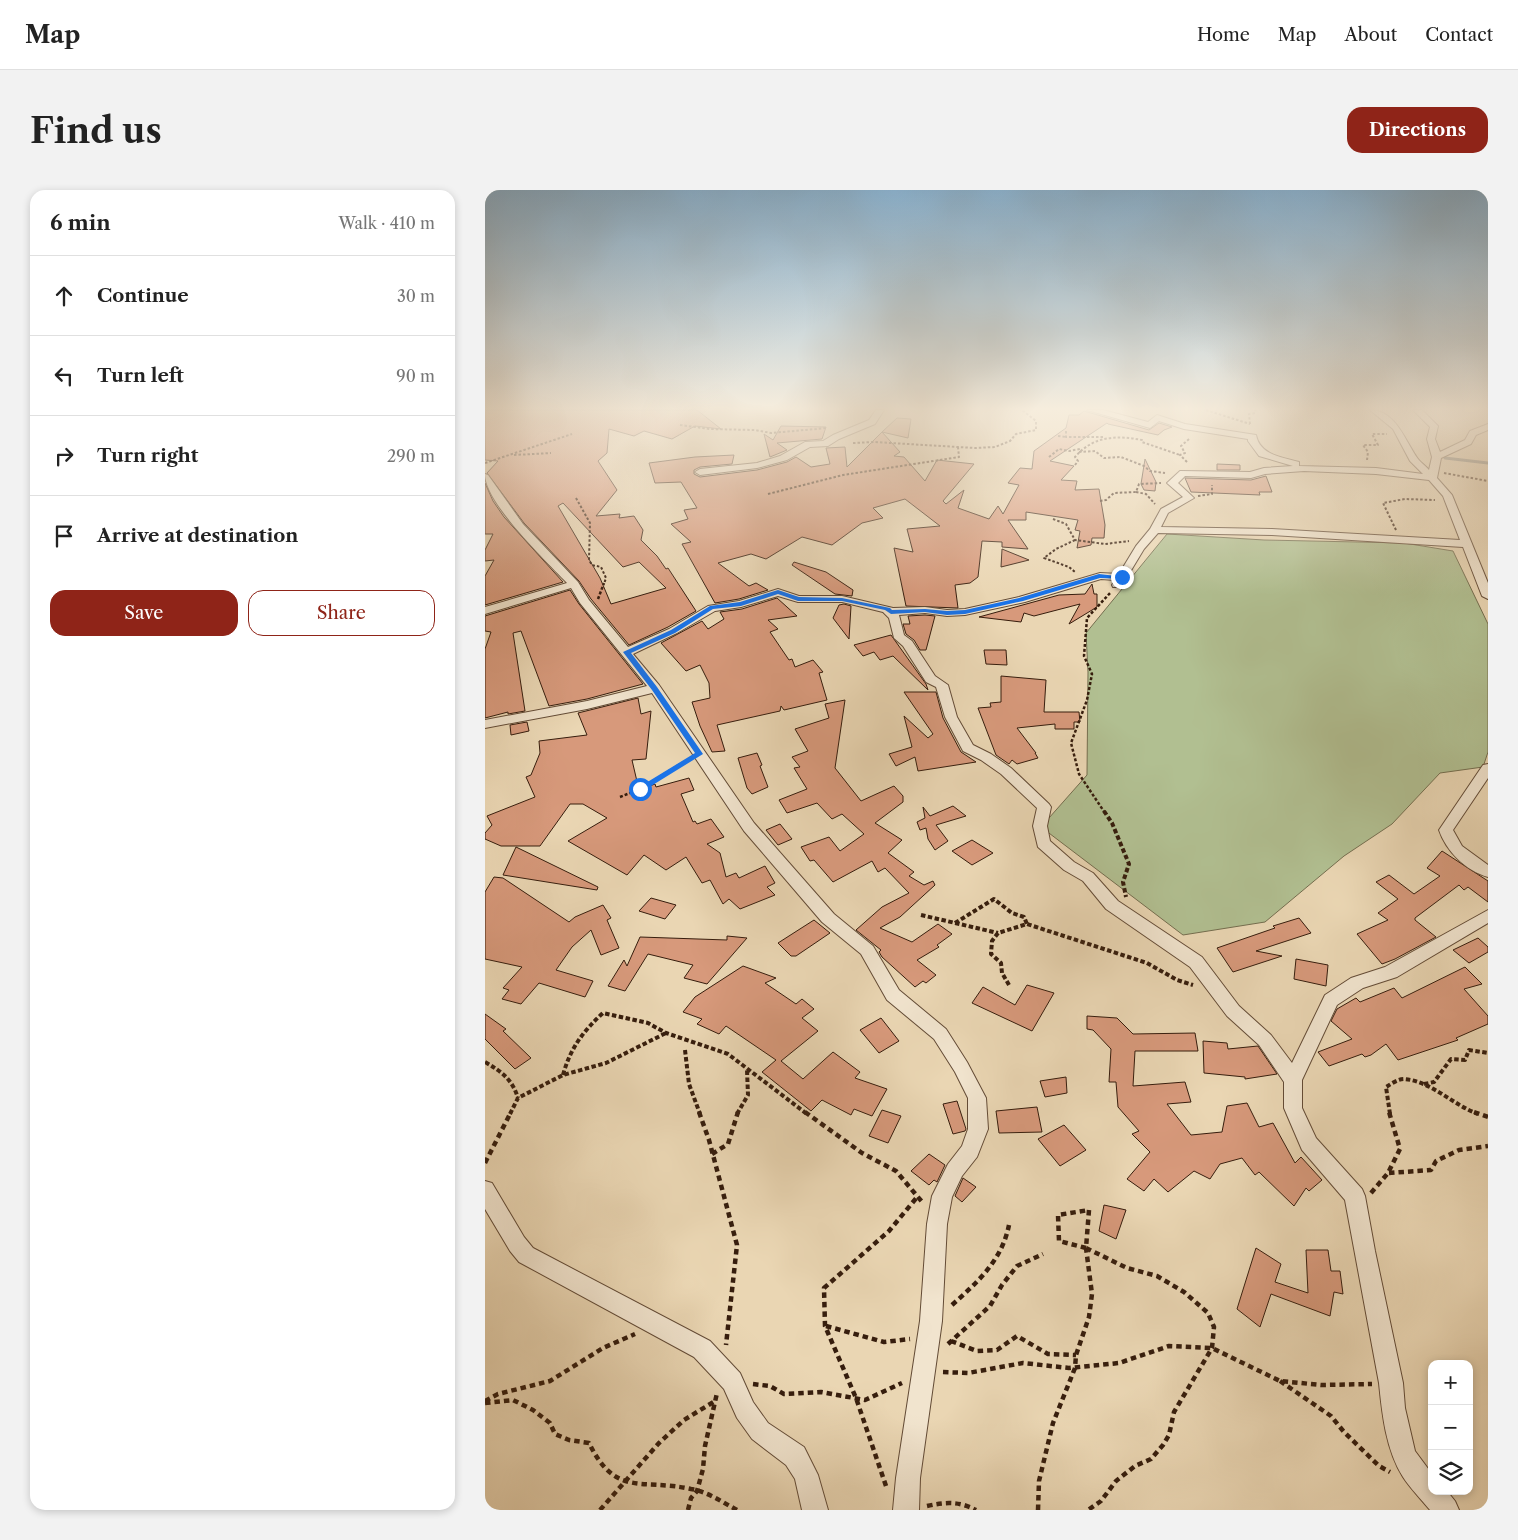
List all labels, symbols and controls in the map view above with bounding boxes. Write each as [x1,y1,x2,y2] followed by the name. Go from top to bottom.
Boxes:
[25,20,80,49] text: Map
[1197,24,1250,46] text: Home
[1278,24,1316,46] text: Map
[1344,24,1397,46] text: About
[1425,24,1493,46] text: Contact
[1347,107,1488,153] button: Directions
[30,109,162,152] text: Find us
[50,210,111,235] text: 6 min
[338,213,435,233] text: Walk · 410 m
[50,282,78,310] icon: ahead
[97,284,189,307] text: Continue
[397,286,435,306] text: 30 m
[50,362,78,390] icon: left
[97,364,184,387] text: Turn left
[396,366,435,386] text: 90 m
[50,442,78,470] icon: right
[97,444,198,467] text: Turn right
[387,446,435,466] text: 290 m
[50,522,78,550] icon: arrive
[97,524,298,547] text: Arrive at destination
[1111,566,1134,589] route end
[50,590,238,636] button: Save
[248,590,435,636] button: Share
[629,778,652,801] route start
[1428,1360,1473,1495] map controls
[1428,1360,1473,1405] button: +
[1428,1405,1473,1450] button: −
[1428,1450,1473,1495] button: layers

